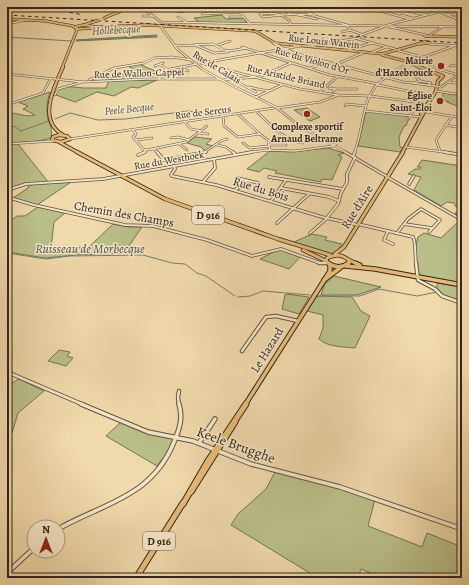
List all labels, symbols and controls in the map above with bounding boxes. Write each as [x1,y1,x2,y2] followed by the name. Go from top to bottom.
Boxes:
[91,21,141,39] water label: Hollebecque
[288,31,361,51] street label: Rue Louis Warein
[273,43,351,77] street label: Rue du Violon d'Or
[190,47,244,87] street label: Rue de Calais
[375,54,434,79] place label: Mairie d'Hazebrouck
[246,61,327,91] street label: Rue Aristide Briand
[436,61,446,71] marker: Mairie d'Hazebrouck
[94,65,185,82] street label: Rue de Wallon-Cappel
[390,89,432,114] place label: Église Saint-Éloi
[435,96,445,106] marker: Église Saint-Éloi
[104,99,155,119] water label: Peele Becque
[174,102,232,122] street label: Rue de Sercus
[302,109,312,119] marker: Complexe sportif Arnaud Beltrame
[270,120,344,145] place label: Complexe sportif Arnaud Beltrame
[133,147,205,173] street label: Rue du Westhoek
[231,173,291,205] street label: Rue du Bois
[337,182,377,232] street label: Rue d'Aire
[73,197,175,231] street label: Chemin des Champs
[192,206,224,224] road number: D 916
[35,240,145,257] water label: Ruisseau de Morbecque
[247,324,287,376] street label: Le Hazard
[194,422,278,468] street label: Keele Brugghe
[26,519,66,559] north arrow
[42,522,50,537] text: N
[143,532,175,550] road number: D 916

